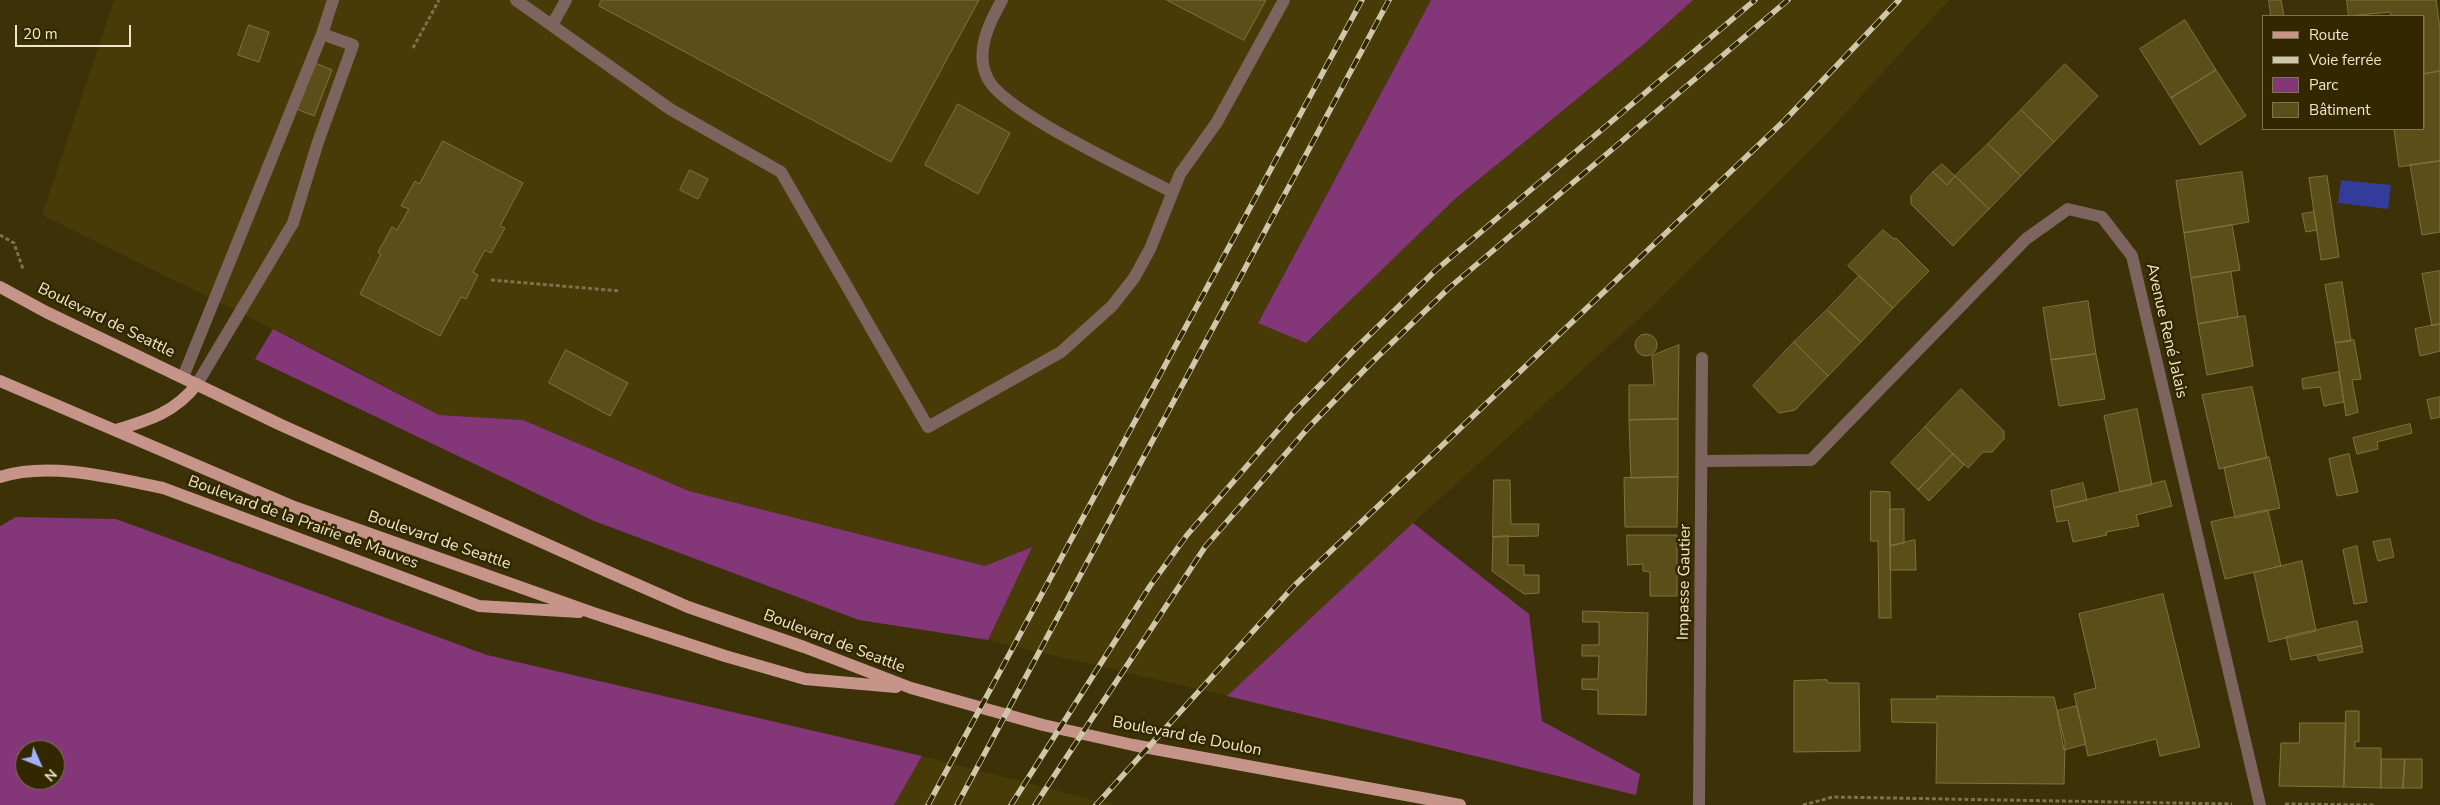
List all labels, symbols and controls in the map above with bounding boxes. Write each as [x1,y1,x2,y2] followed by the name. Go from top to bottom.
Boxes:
[18,15,134,47] scale bar
[2262,15,2425,130] legend
[23,24,58,44] text: 20 m
[2309,25,2349,45] text: Route
[2309,50,2381,70] text: Voie ferrée
[2309,75,2338,95] text: Parc
[2309,100,2370,120] text: Bâtiment
[2141,262,2191,400] street label: Avenue René Jalais
[34,279,178,363] street label: Boulevard de Seattle
[185,472,421,574] street label: Boulevard de la Prairie de Mauves
[365,507,513,575] street label: Boulevard de Seattle
[1674,524,1696,640] street label: Impasse Gautier
[760,606,908,678] street label: Boulevard de Seattle
[1111,713,1263,761] street label: Boulevard de Doulon
[15,740,65,790] north arrow
[40,765,61,785] text: N

